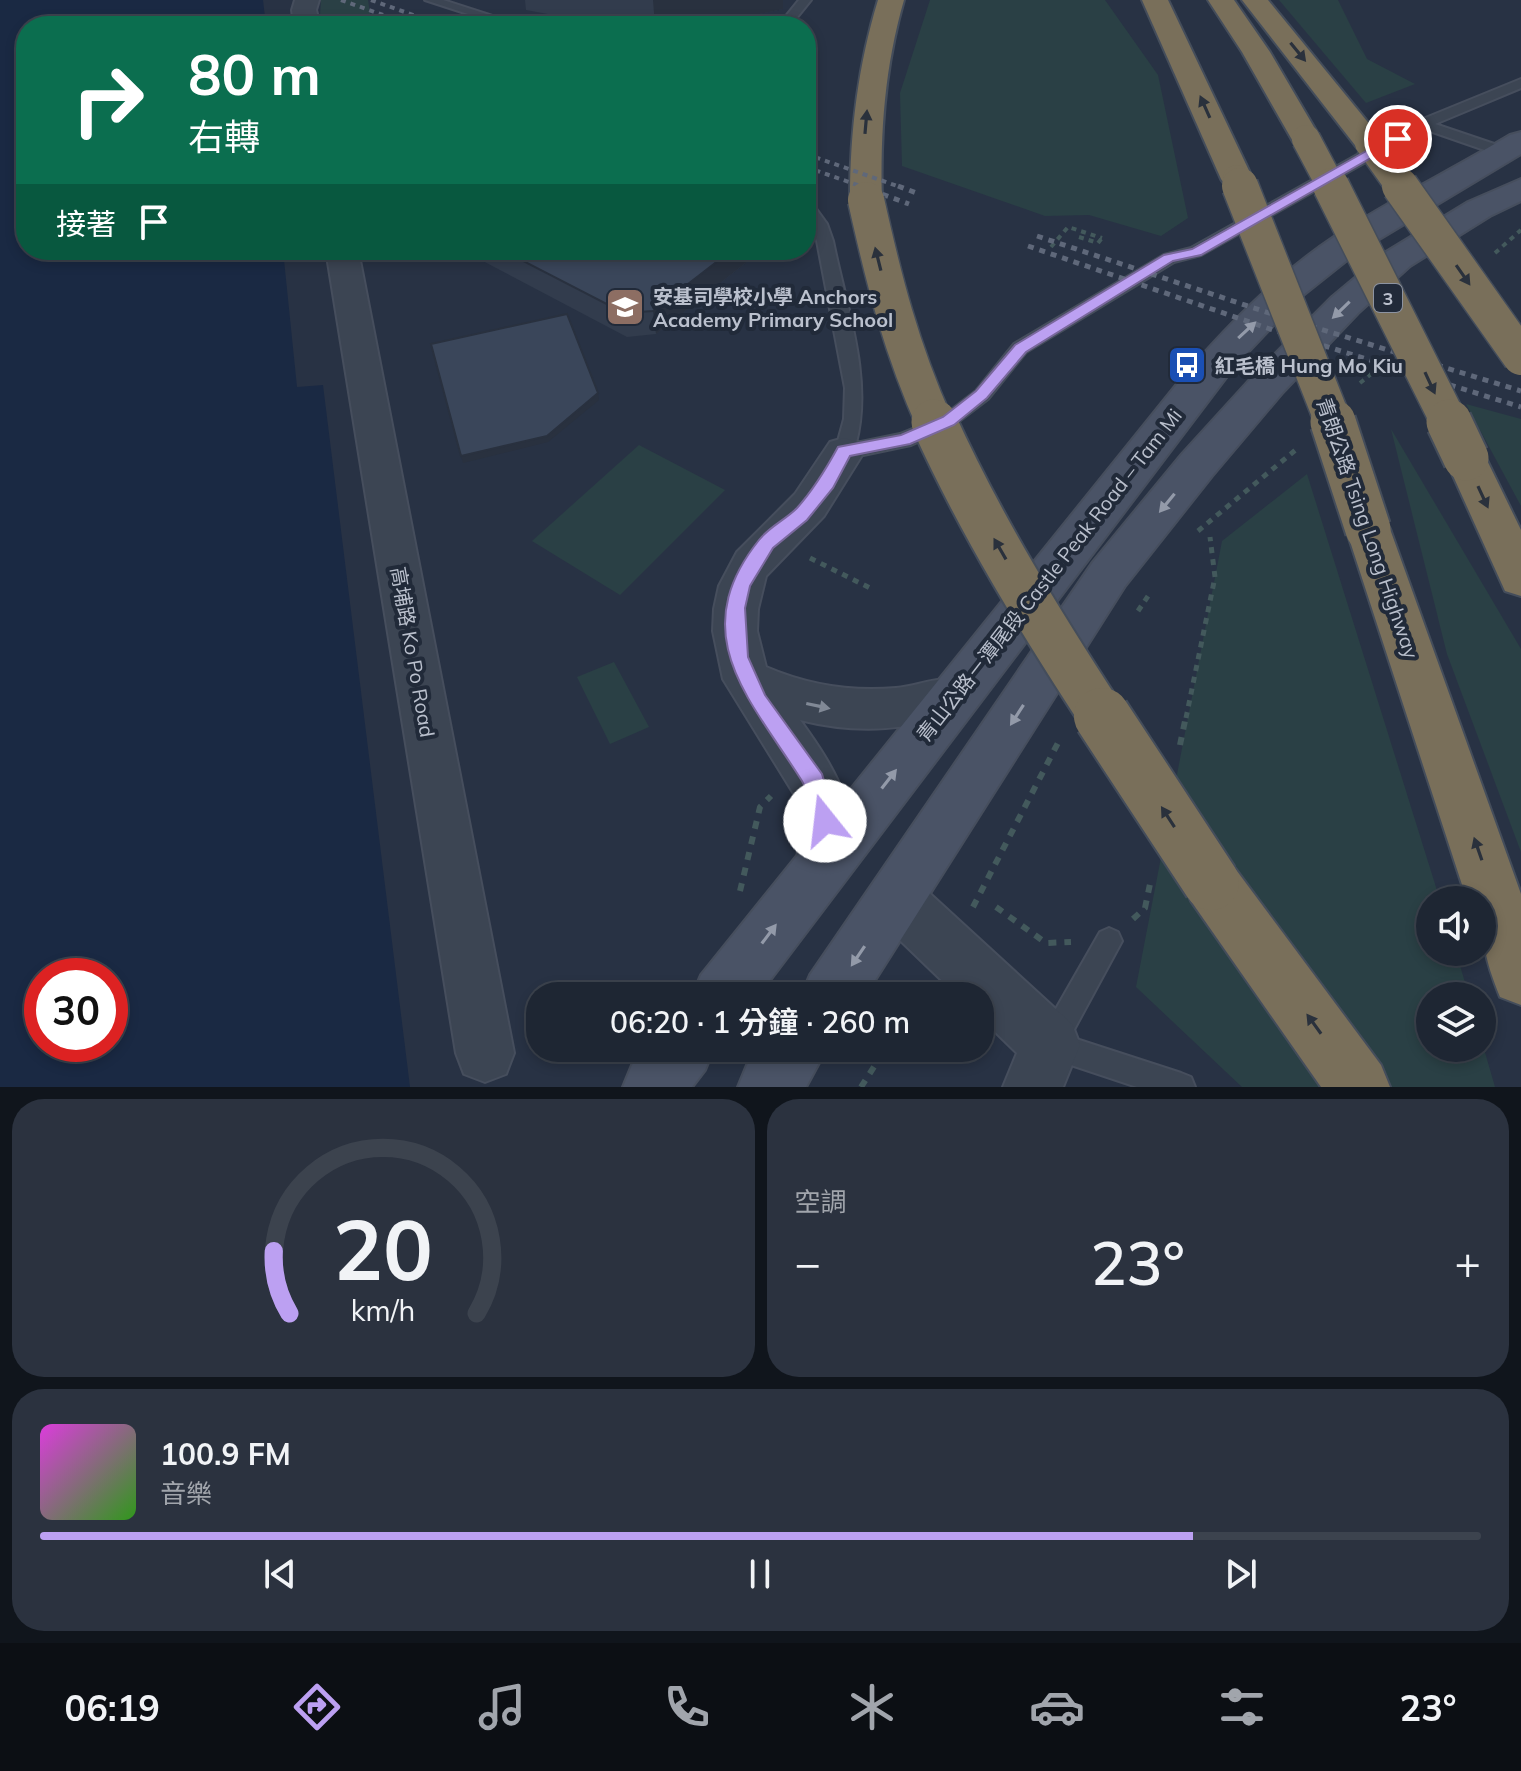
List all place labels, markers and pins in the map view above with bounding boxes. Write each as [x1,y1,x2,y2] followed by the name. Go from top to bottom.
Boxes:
[1364,105,1432,173] pin
[653,284,893,332] place label: 安基司學校小學 Anchors Academy Primary School
[604,286,646,328] school or university icon: 安基司學校小學 Anchors Academy Primary School
[1166,344,1208,386] bus stop icon: 紅毛橋 Hung Mo Kiu
[1215,353,1403,378] place label: 紅毛橋 Hung Mo Kiu

